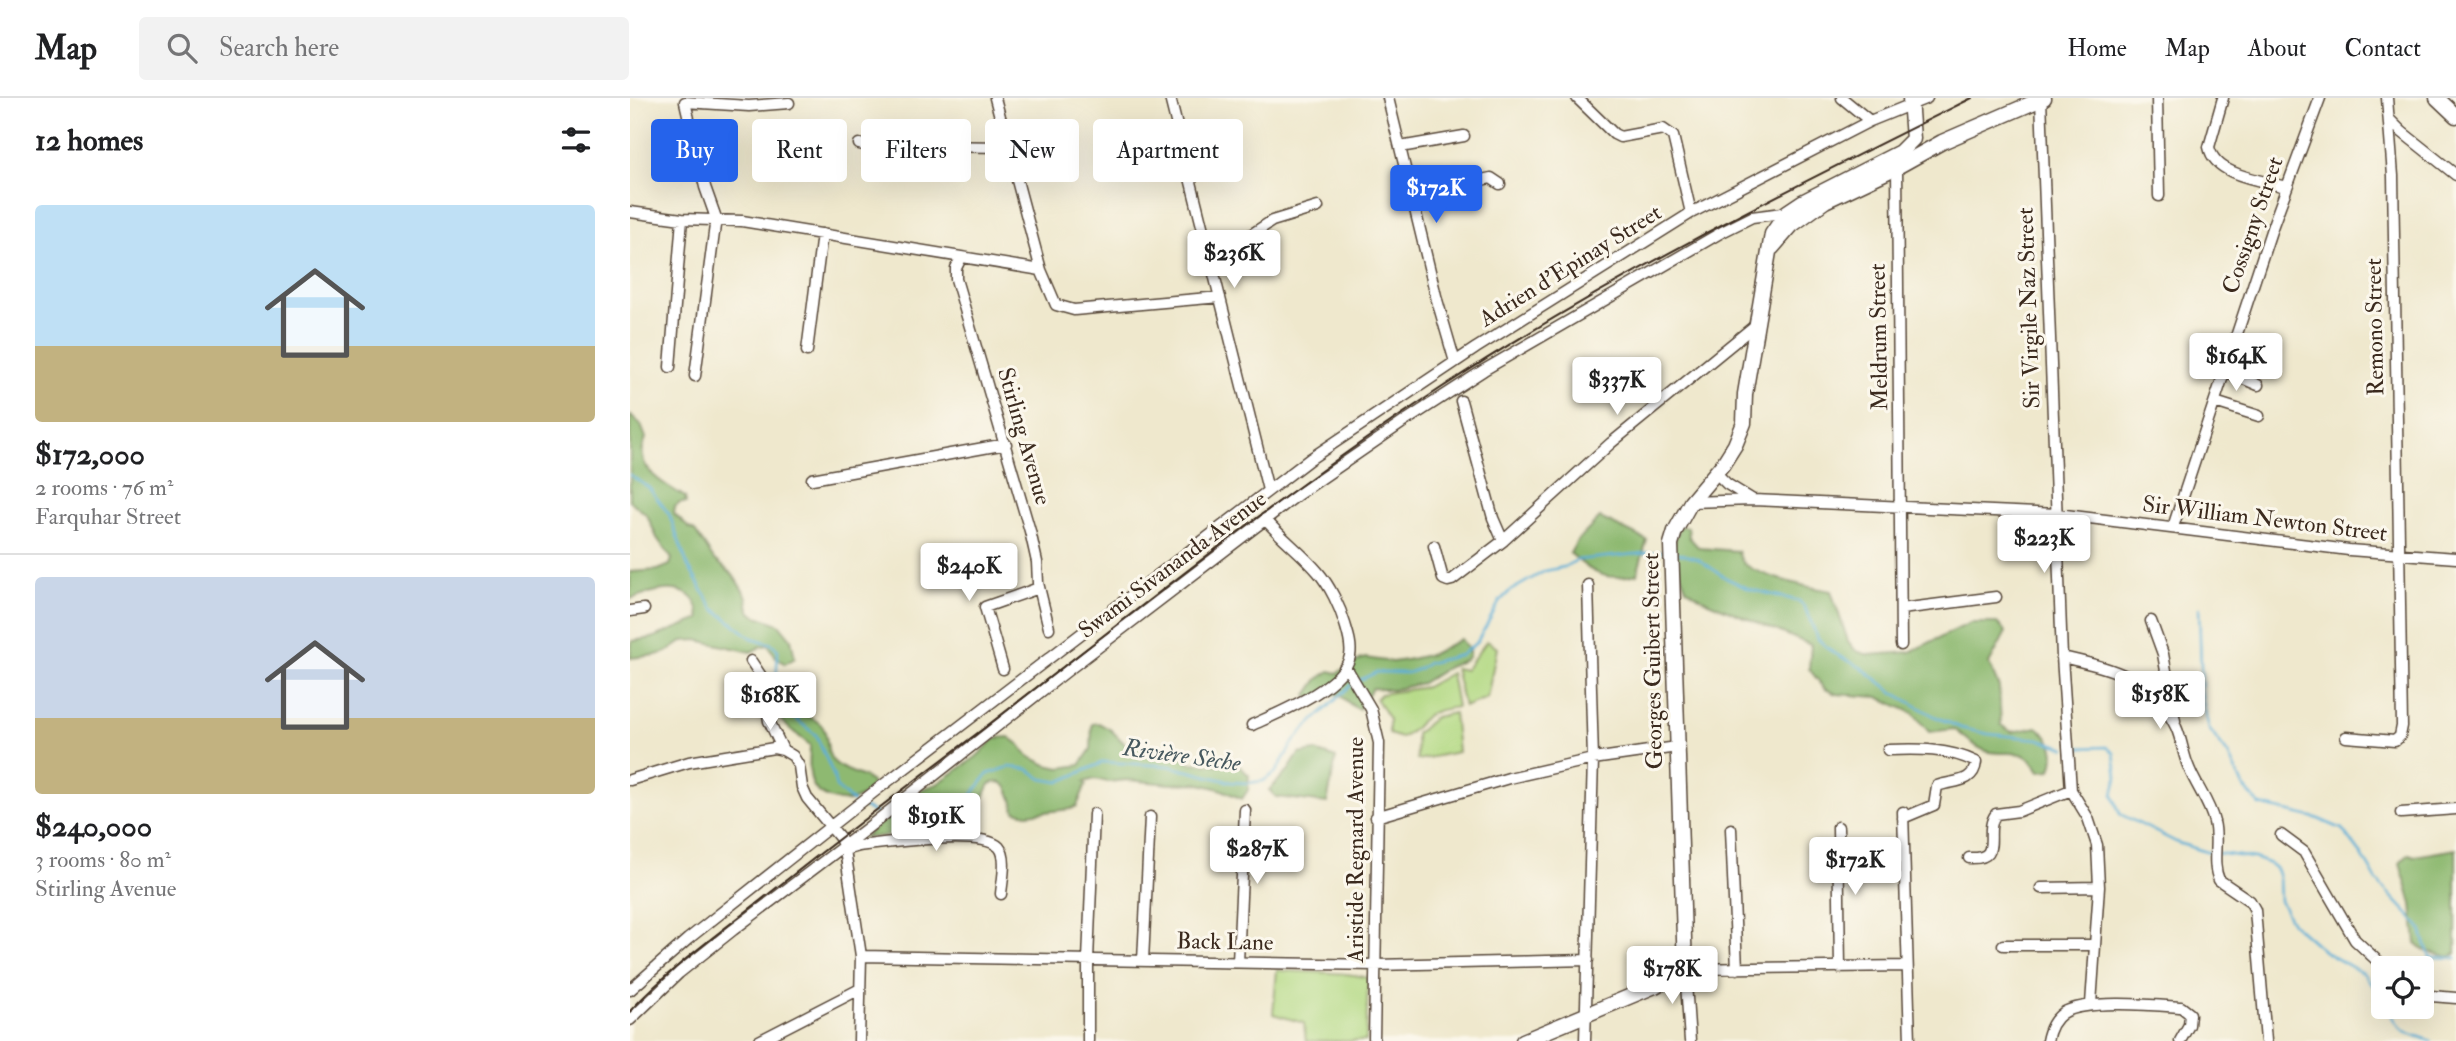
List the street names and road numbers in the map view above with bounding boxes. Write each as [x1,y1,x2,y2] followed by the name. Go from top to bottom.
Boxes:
[2215,153,2289,298] street label: Cossigny Street
[1473,198,1667,335] street label: Adrien d'Epinay Street
[2010,207,2047,409] street label: Sir Virgile Naz Street
[2359,258,2390,396] street label: Remono Street
[1863,263,1894,411] street label: Meldrum Street
[991,364,1058,508] street label: Stirling Avenue
[1072,484,1272,645] street label: Swami Sivananda Avenue
[2141,489,2389,548] street label: Sir William Newton Street
[1636,552,1669,770] street label: Georges Guibert Street
[1341,737,1370,964] street label: Aristide Regnard Avenue
[1176,926,1274,957] street label: Back Lane

